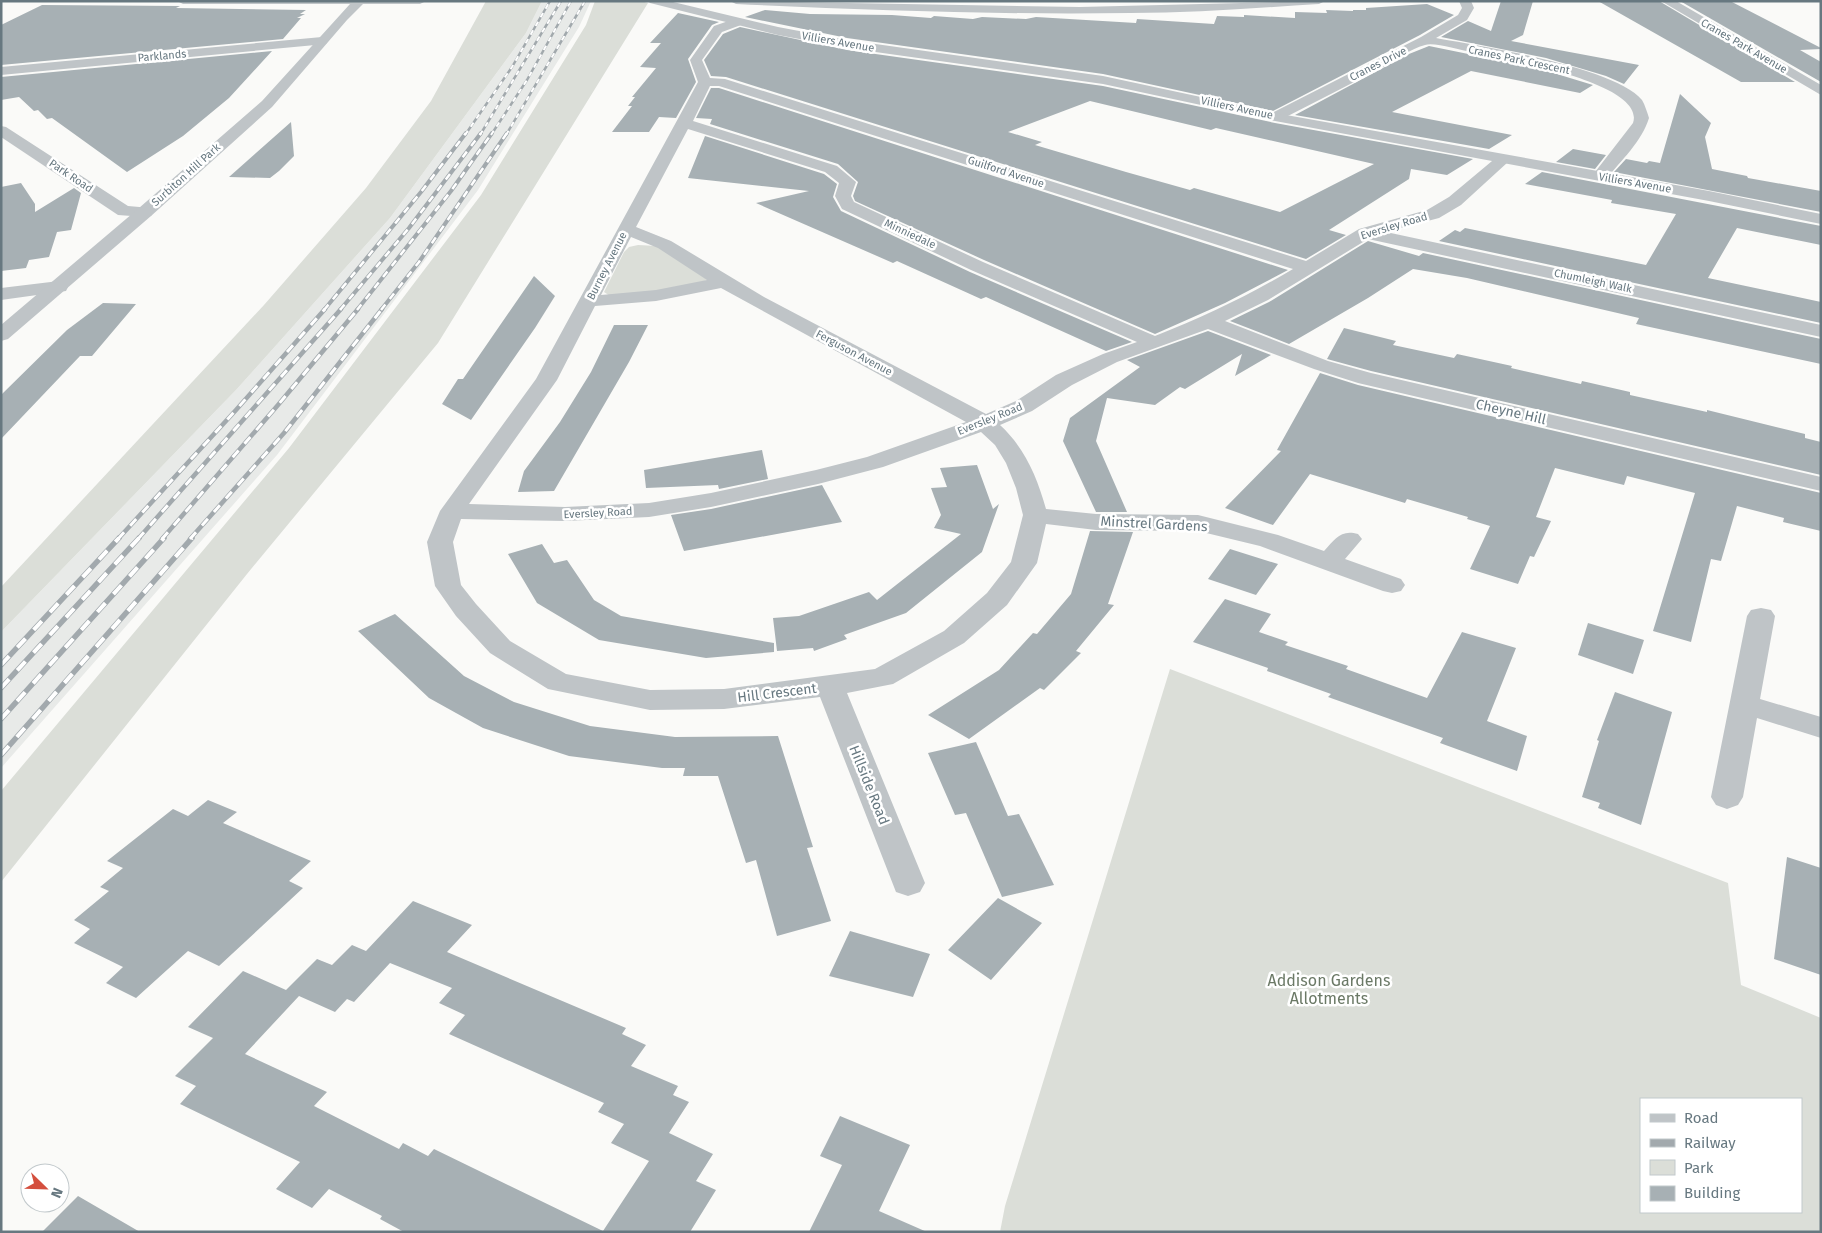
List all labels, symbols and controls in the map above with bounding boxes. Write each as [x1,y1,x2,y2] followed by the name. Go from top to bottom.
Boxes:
[1699,16,1789,76] street label: Cranes Park Avenue
[801,29,875,55] street label: Villiers Avenue
[1467,43,1571,77] street label: Cranes Park Crescent
[1347,44,1409,84] street label: Cranes Drive
[137,47,187,65] street label: Parklands
[1200,94,1274,122] street label: Villiers Avenue
[149,141,223,209] street label: Surbiton Hill Park
[966,154,1046,190] street label: Guilford Avenue
[47,157,95,195] street label: Park Road
[1598,170,1672,196] street label: Villiers Avenue
[1359,210,1429,242] street label: Eversley Road
[882,216,938,252] street label: Minniedale
[584,230,630,302] street label: Burney Avenue
[1553,266,1633,296] street label: Chumleigh Walk
[814,327,894,379] street label: Ferguson Avenue
[1474,396,1548,428] street label: Cheyne Hill
[956,400,1024,438] street label: Eversley Road
[563,505,633,521] street label: Eversley Road
[1100,513,1208,535] street label: Minstrel Gardens
[737,680,818,706] street label: Hill Crescent
[845,743,893,827] street label: Hillside Road
[1268,971,1390,1008] park label: Addison Gardens Allotments
[1640,1098,1802,1213] legend
[1684,1109,1719,1127] text: Road
[1684,1134,1736,1152] text: Railway
[1684,1159,1714,1177] text: Park
[20,1163,70,1213] north arrow
[1684,1184,1740,1202] text: Building
[47,1185,66,1200] text: N

